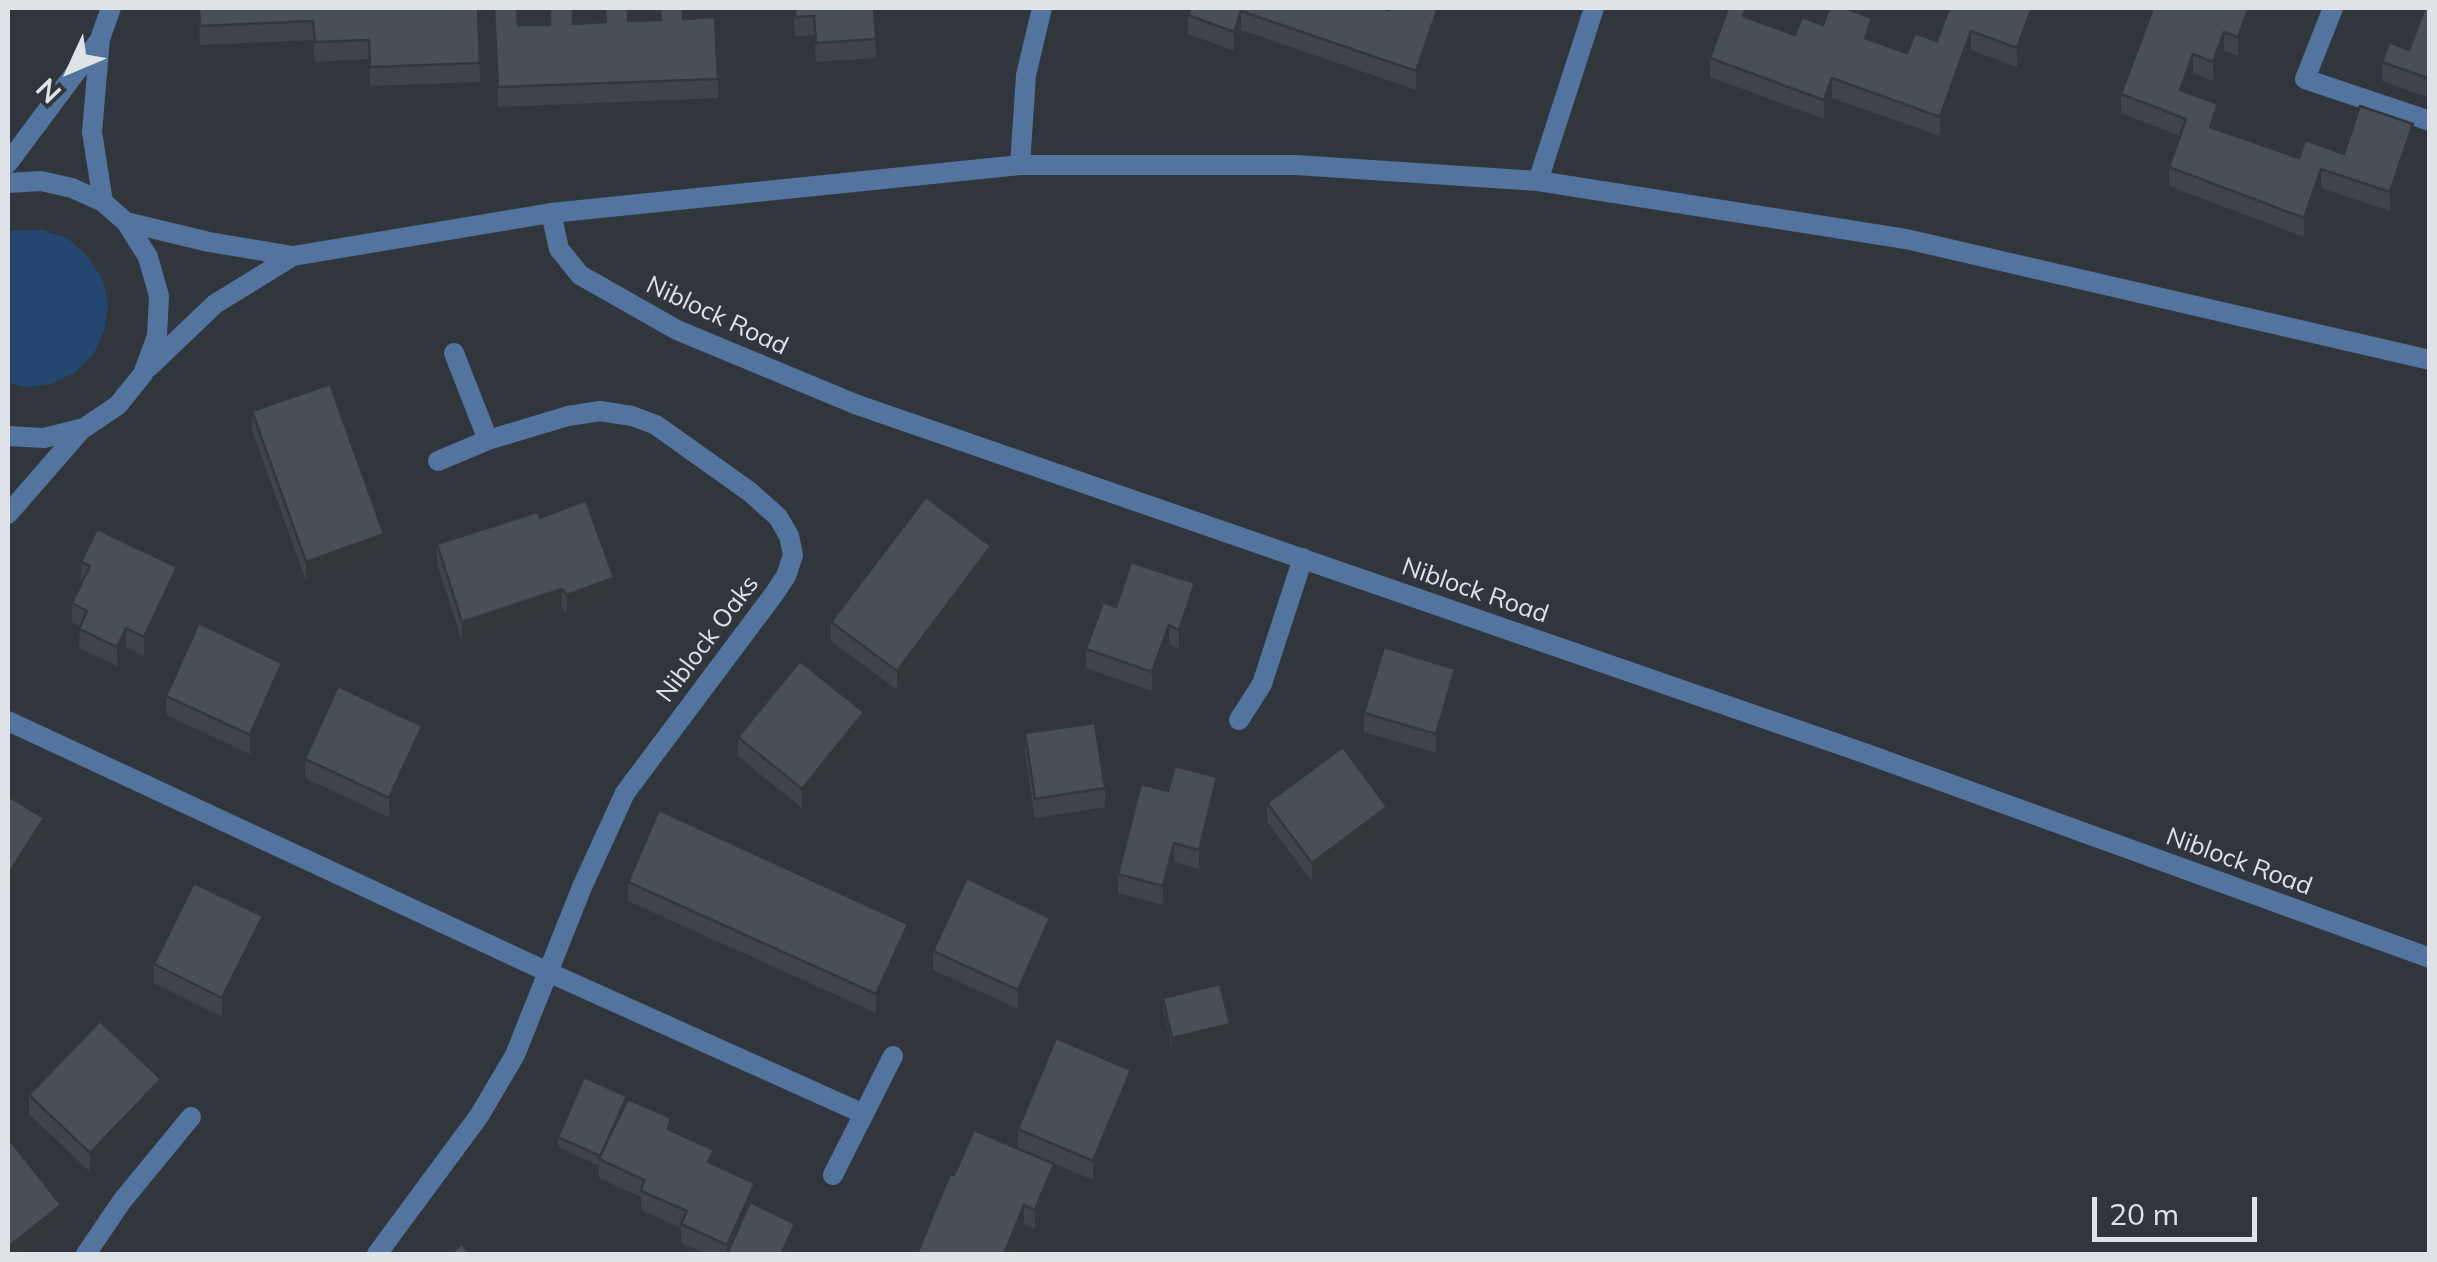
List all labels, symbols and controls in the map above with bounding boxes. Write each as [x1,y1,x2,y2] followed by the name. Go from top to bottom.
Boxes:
[20,20,120,120] north arrow
[28,71,68,111] text: N
[641,270,793,362] street label: Niblock Road
[1398,552,1552,630] street label: Niblock Road
[651,570,765,708] street label: Niblock Oaks
[2162,822,2316,902] street label: Niblock Road
[2097,1177,2262,1239] scale bar
[2109,1195,2179,1233] text: 20 m

